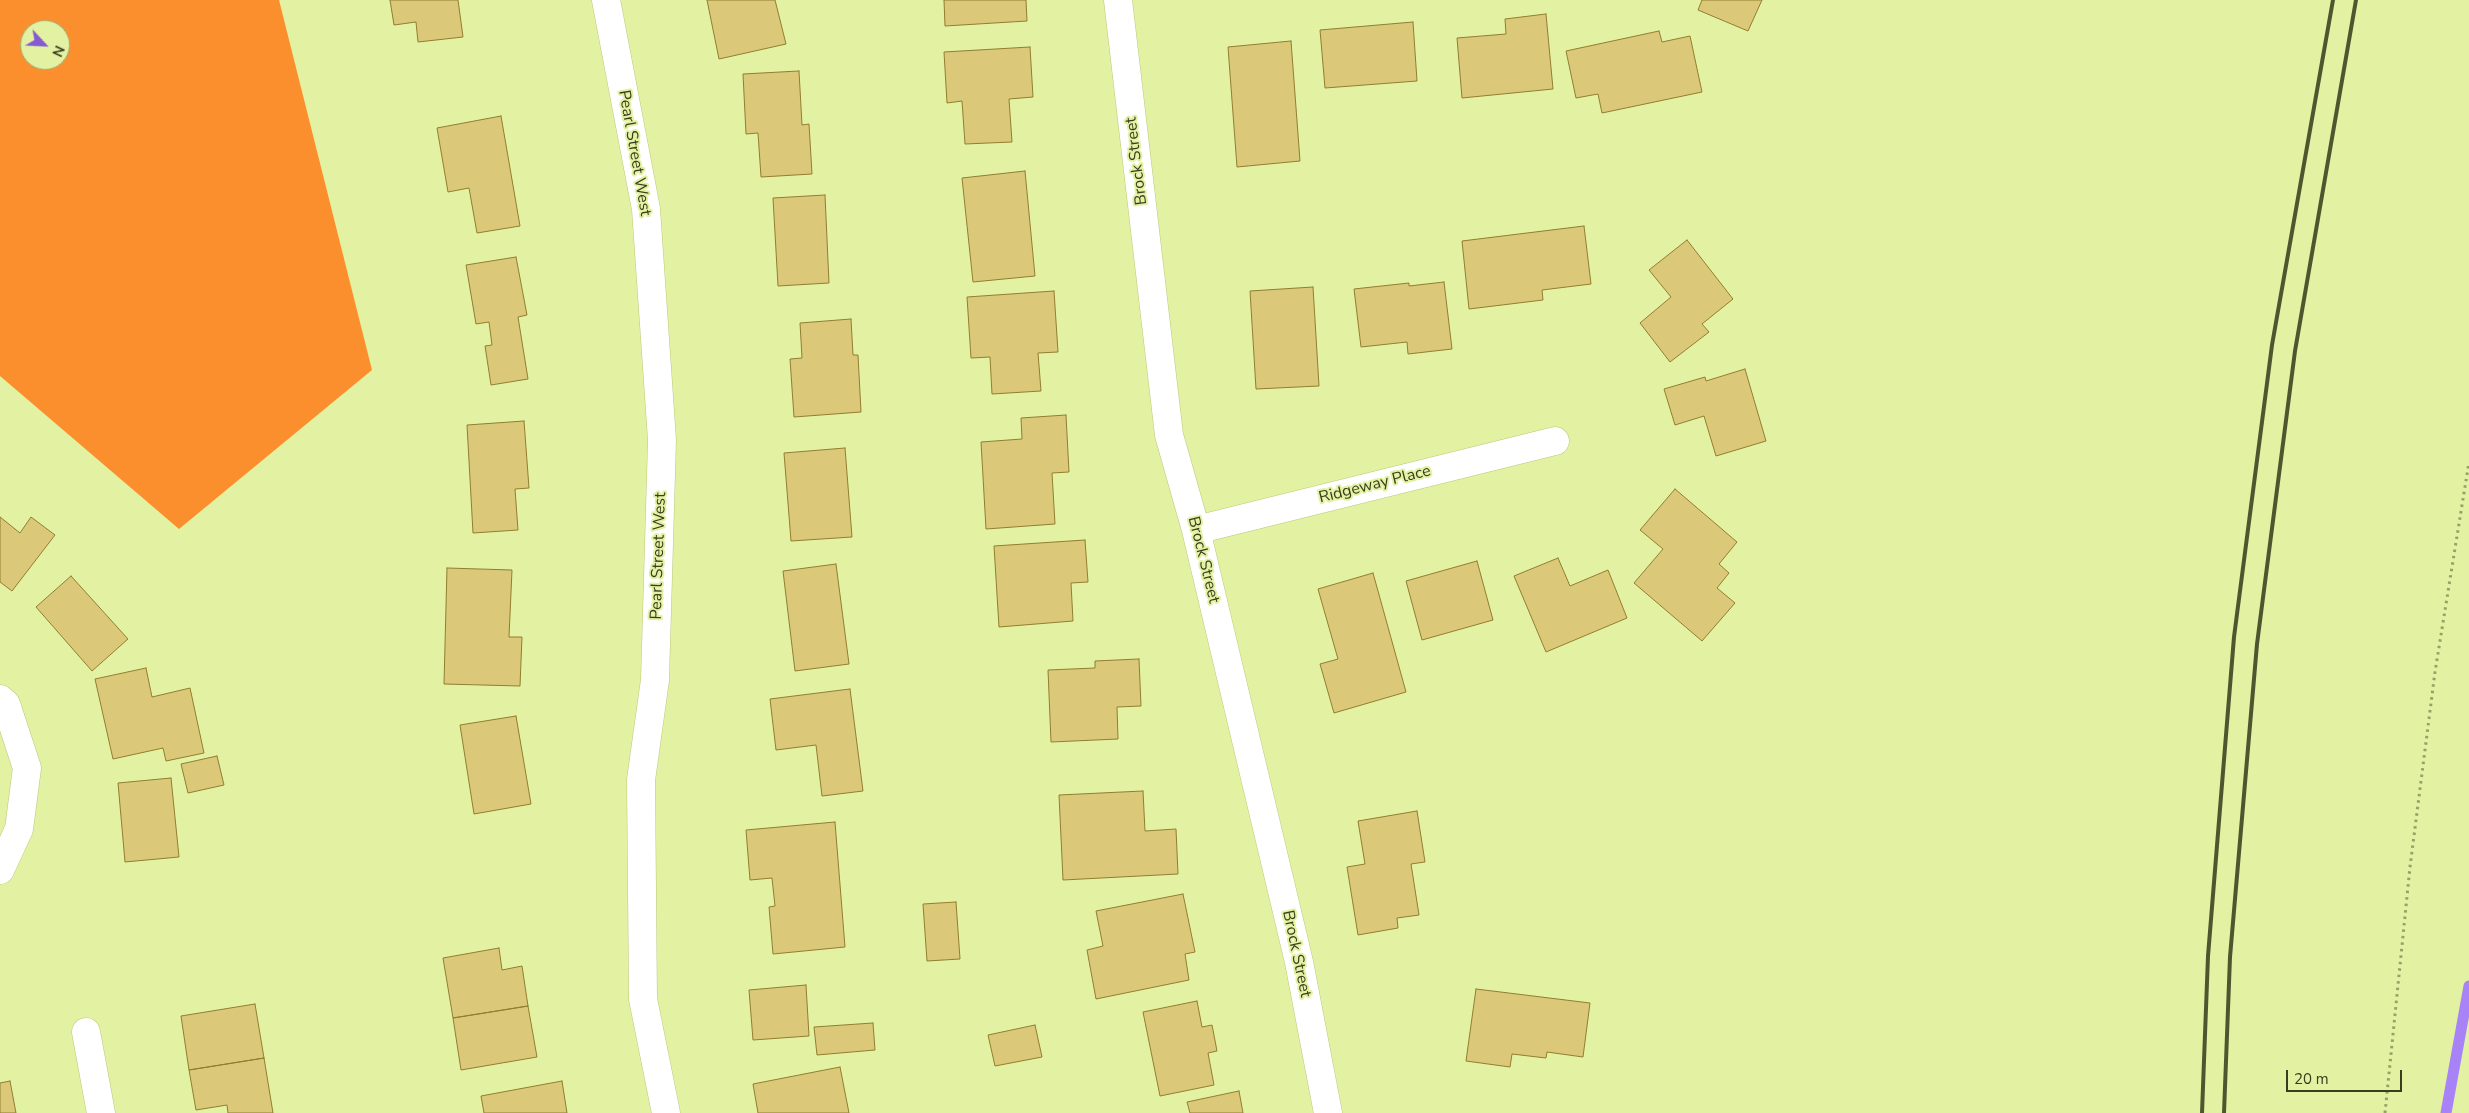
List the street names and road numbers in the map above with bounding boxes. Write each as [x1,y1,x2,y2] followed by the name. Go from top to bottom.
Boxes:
[613,89,655,217] street label: Pearl Street West
[1122,116,1152,206] street label: Brock Street
[1317,462,1433,508] street label: Ridgeway Place
[647,492,671,620] street label: Pearl Street West
[1183,515,1223,605] street label: Brock Street
[1277,909,1315,999] street label: Brock Street

